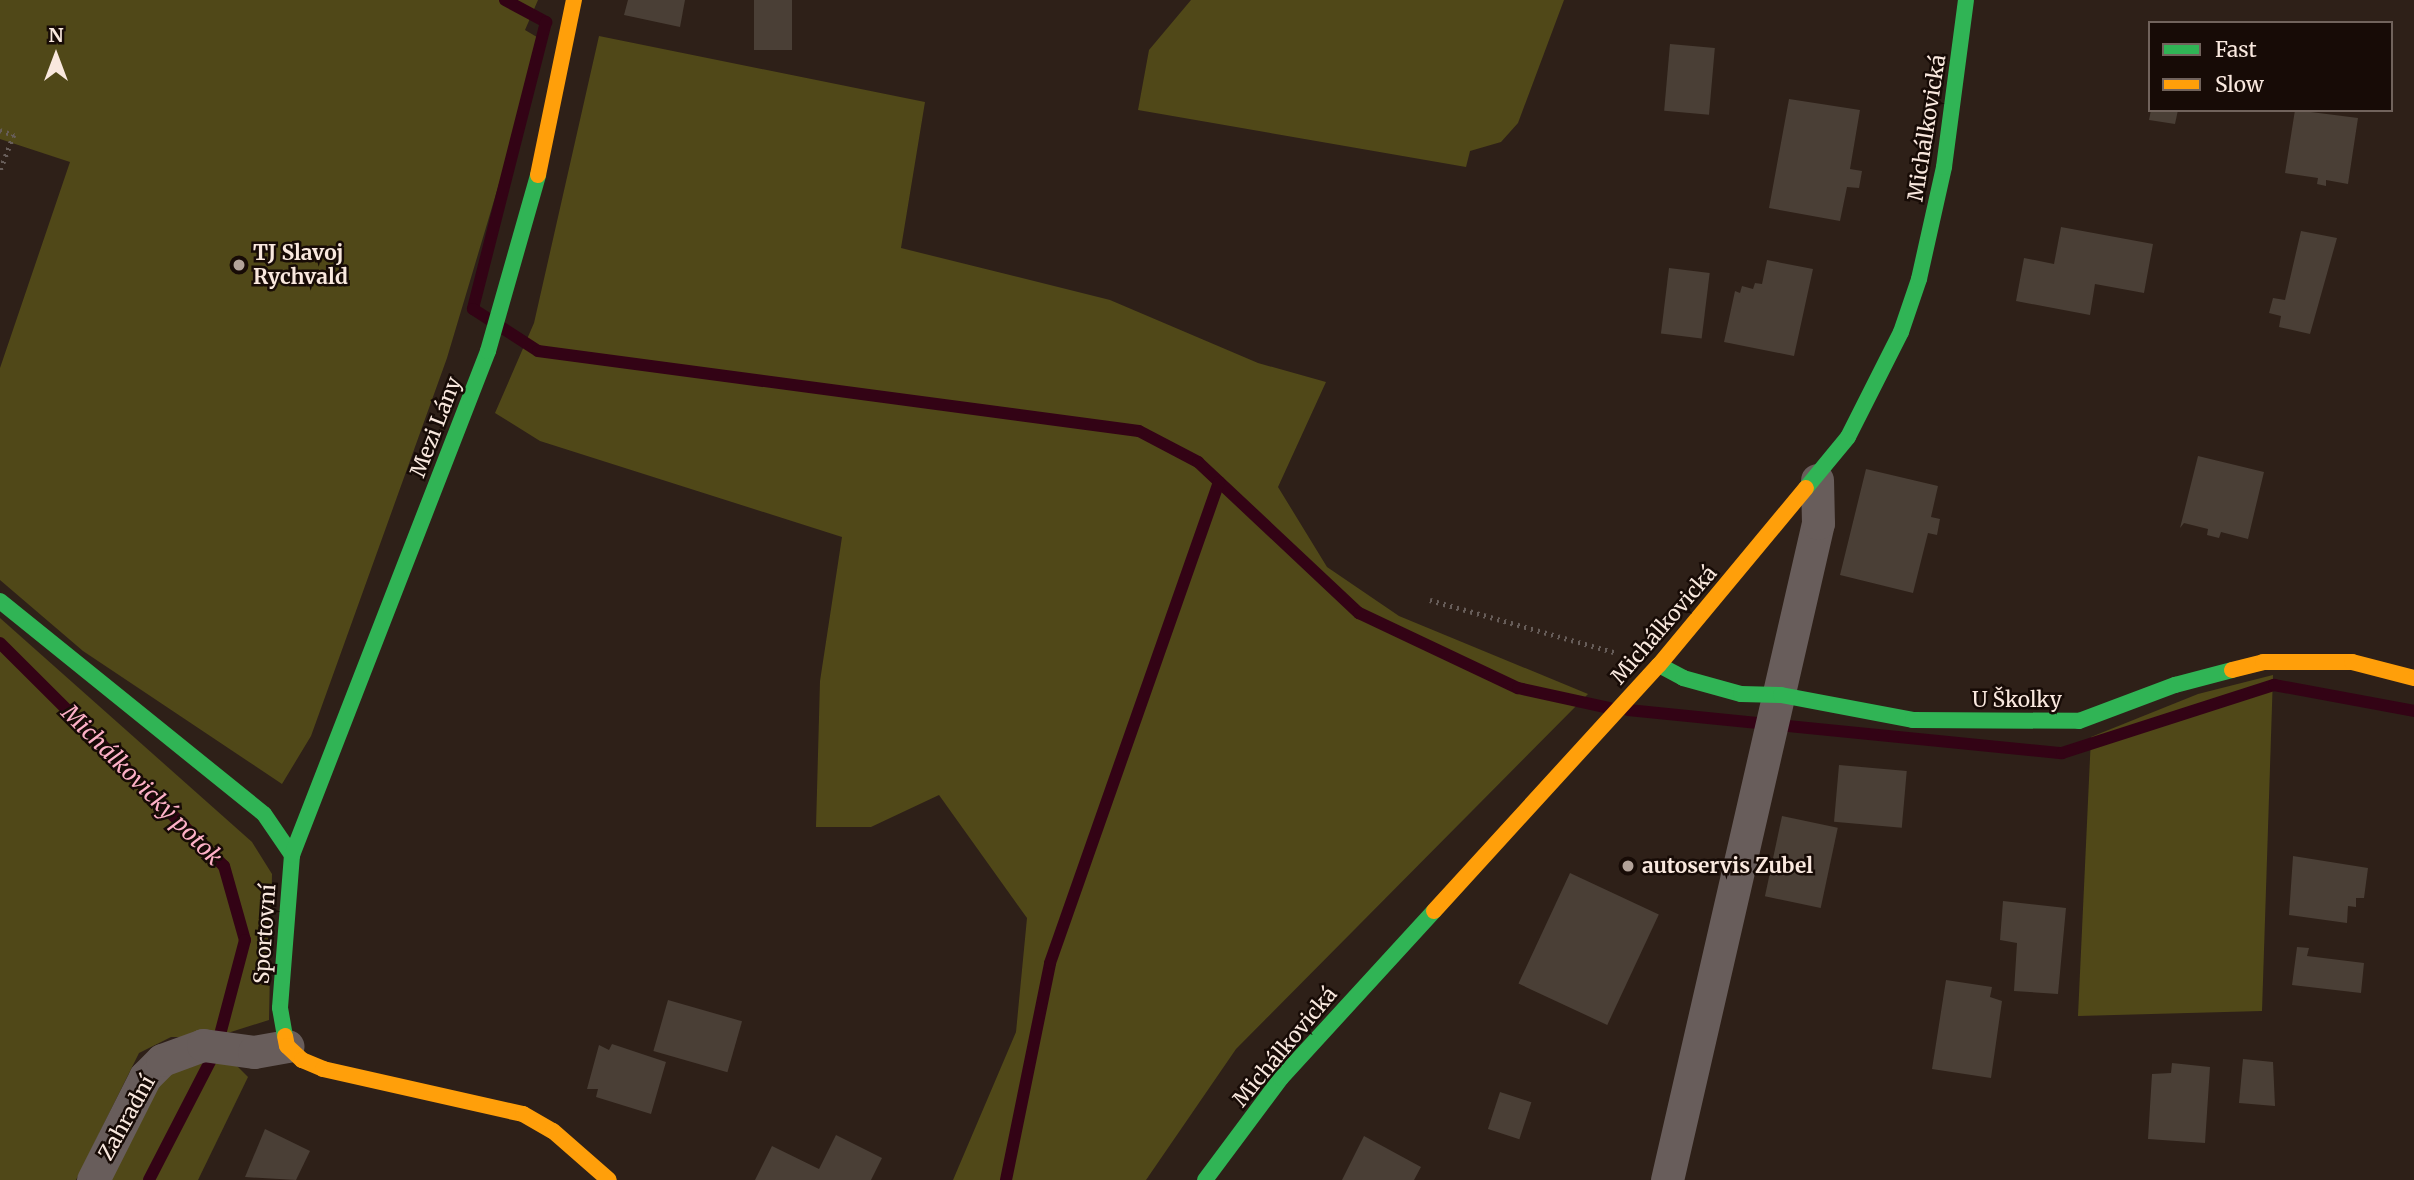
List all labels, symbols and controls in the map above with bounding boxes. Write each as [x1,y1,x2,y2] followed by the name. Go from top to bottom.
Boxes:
[21,21,91,91] north arrow
[2148,21,2393,112] legend
[48,23,64,47] text: N
[2215,36,2257,63] text: Fast
[1903,53,1951,203] street label: Michálkovická
[2215,71,2264,98] text: Slow
[253,240,348,290] place label: TJ Slavoj Rychvald
[231,257,247,273] marker: TJ Slavoj Rychvald
[405,373,467,481] street label: Mezi Lány
[1606,561,1722,689] street label: Michálkovická
[1972,687,2062,713] street label: U Školky
[56,699,228,871] water label: Michálkovický potok
[1642,853,1813,879] place label: autoservis Zubel
[1620,858,1636,874] marker: autoservis Zubel
[249,883,281,985] street label: Sportovní
[1228,982,1342,1112] street label: Michálkovická
[93,1071,161,1165] street label: Zahradní

